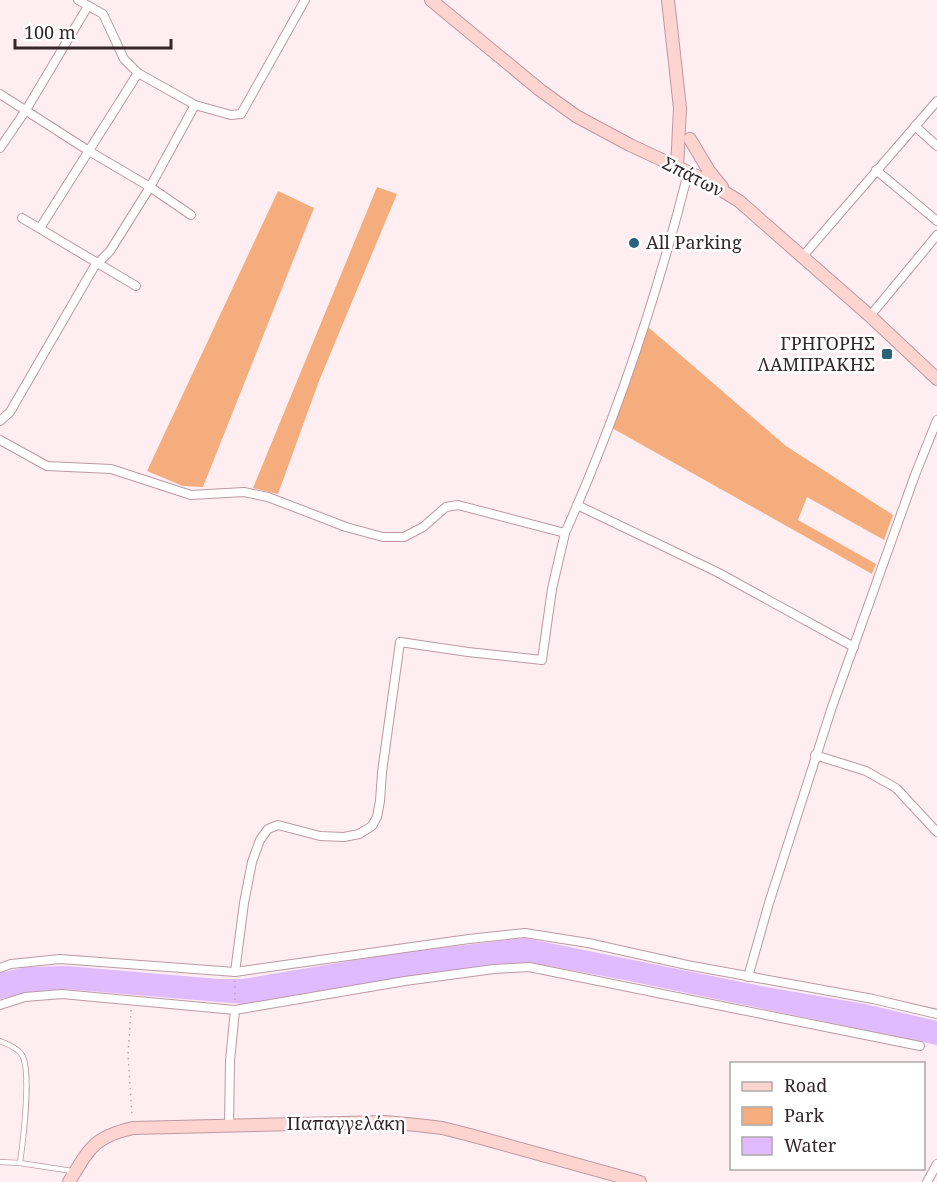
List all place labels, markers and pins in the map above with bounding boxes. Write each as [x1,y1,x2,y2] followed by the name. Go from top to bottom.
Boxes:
[646,230,742,254] place label: All Parking
[627,236,641,250] marker: All Parking
[758,331,875,376] place label: ΓΡΗΓΟΡΗΣ ΛΑΜΠΡΑΚΗΣ
[880,347,894,361] marker: ΓΡΗΓΟΡΗΣ ΛΑΜΠΡΑΚΗΣ

